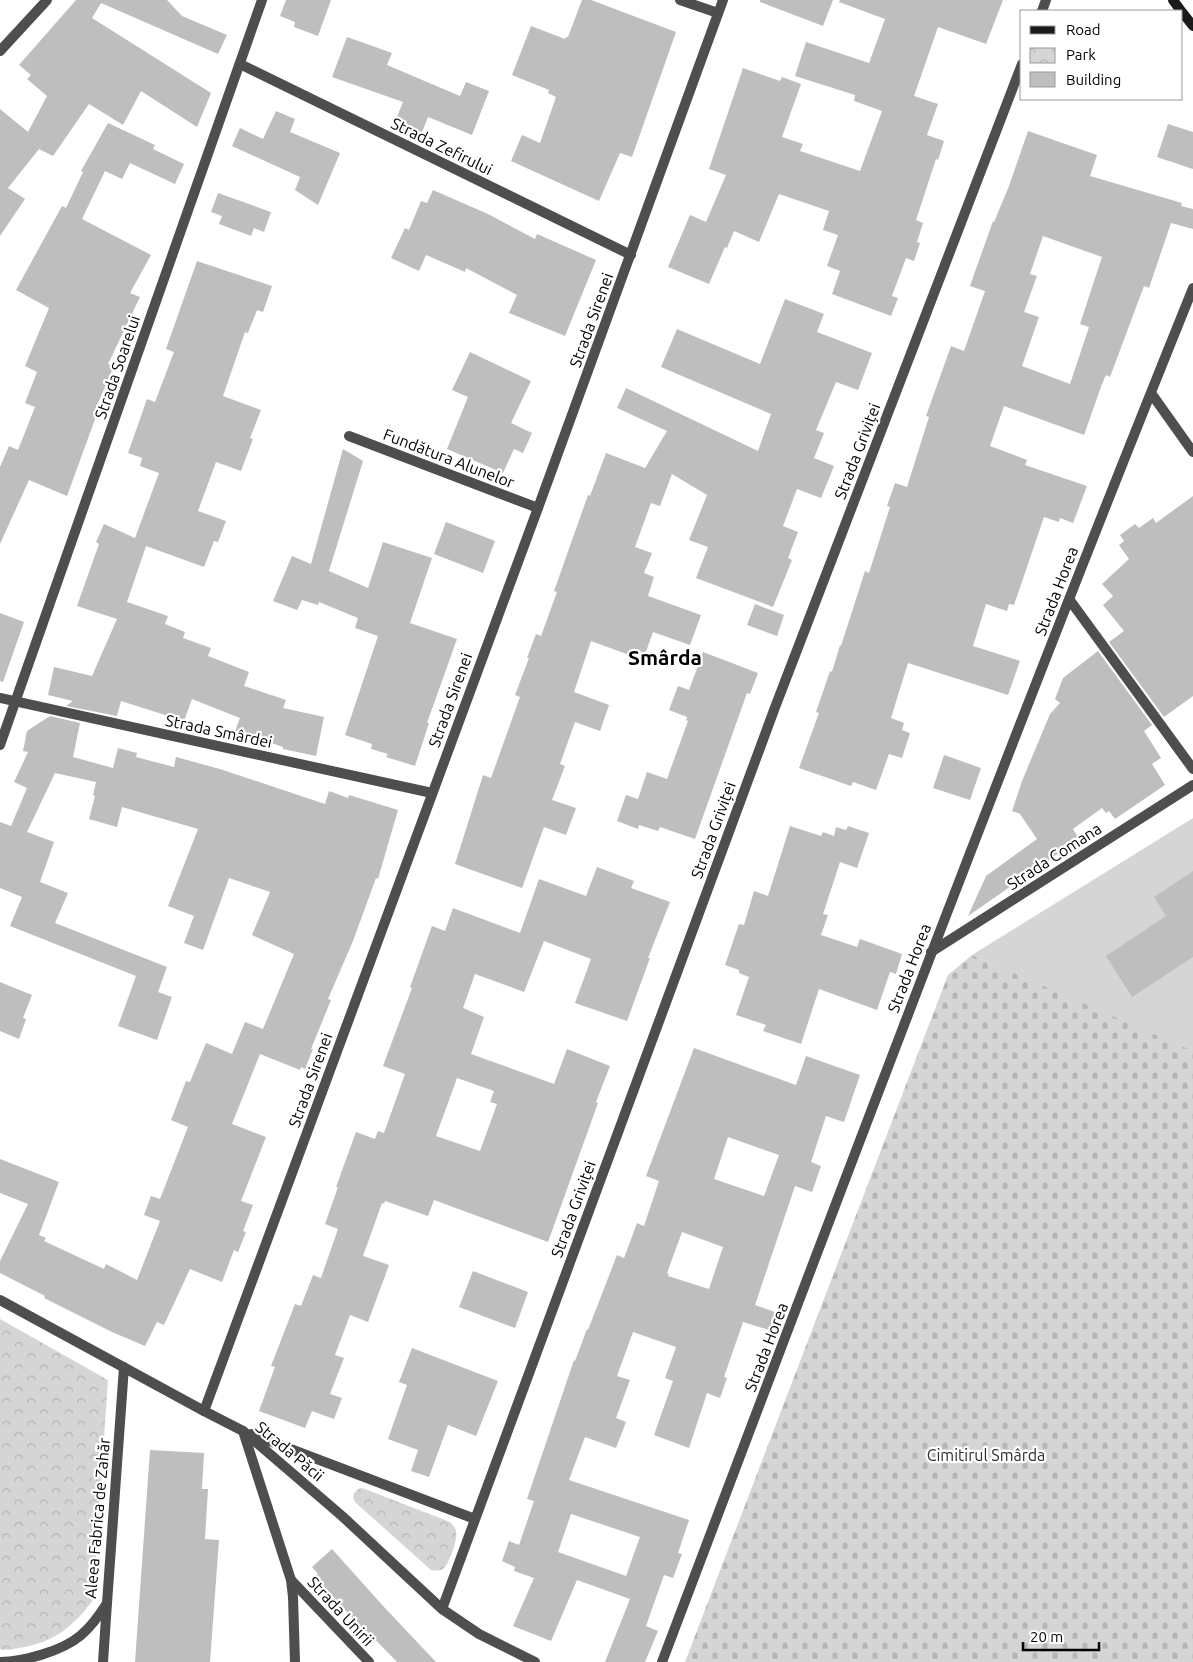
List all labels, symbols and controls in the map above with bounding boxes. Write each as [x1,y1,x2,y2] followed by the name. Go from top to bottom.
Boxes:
[1020,10,1183,100] legend
[1066,21,1101,38] text: Road
[1066,46,1096,63] text: Park
[1066,71,1121,88] text: Building
[388,114,496,178] street label: Strada Zefirului
[566,270,616,370] street label: Strada Sirenei
[91,313,143,421] street label: Strada Soarelui
[830,400,884,502] street label: Strada Griviței
[381,425,517,491] street label: Fundătura Alunelor
[1031,544,1081,638] street label: Strada Horea
[628,645,702,669] district label: Smârda
[425,650,475,750] street label: Strada Sirenei
[164,711,274,751] street label: Strada Smârdei
[687,779,739,881] street label: Strada Griviței
[1003,819,1105,893] street label: Strada Comana
[884,921,934,1015] street label: Strada Horea
[285,1030,335,1130] street label: Strada Sirenei
[547,1158,599,1260] street label: Strada Griviței
[741,1300,791,1394] street label: Strada Horea
[252,1417,328,1485] street label: Strada Păcii
[81,1437,113,1599] street label: Aleea Fabrica de Zahăr
[927,1446,1045,1464] park label: Cimitirul Smârda
[304,1573,378,1649] street label: Strada Unirii
[1023,1620,1099,1652] scale bar
[1030,1628,1063,1645] text: 20 m

